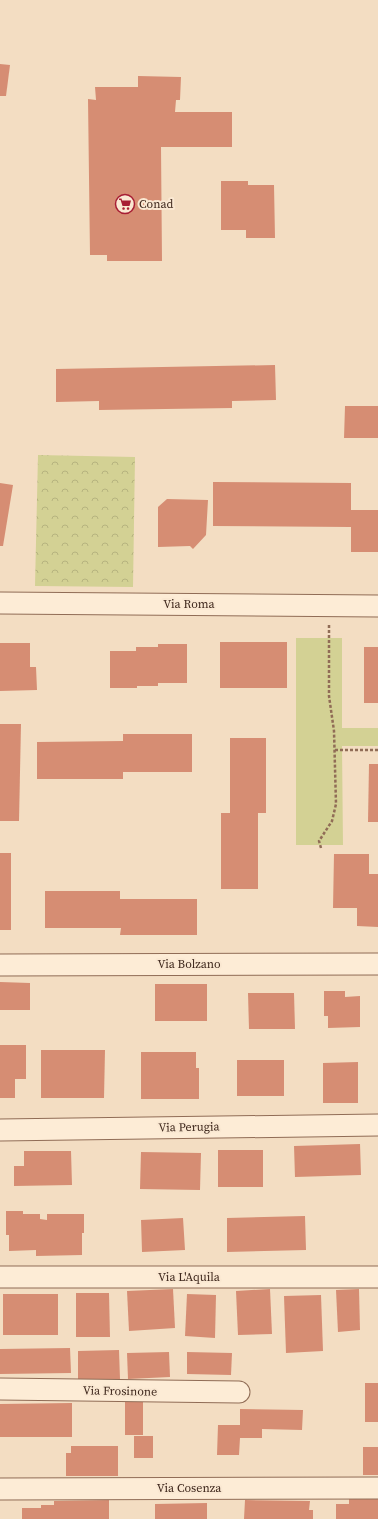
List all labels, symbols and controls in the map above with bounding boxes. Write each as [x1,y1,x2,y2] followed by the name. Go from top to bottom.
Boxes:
[114,193,136,215] supermarket icon: Conad
[139,196,174,212] place label: Conad
[163,596,216,612] street label: Via Roma
[157,956,221,972] street label: Via Bolzano
[158,1118,221,1136] street label: Via Perugia
[158,1269,221,1285] street label: Via L'Aquila
[83,1382,157,1400] street label: Via Frosinone
[157,1480,222,1496] street label: Via Cosenza

